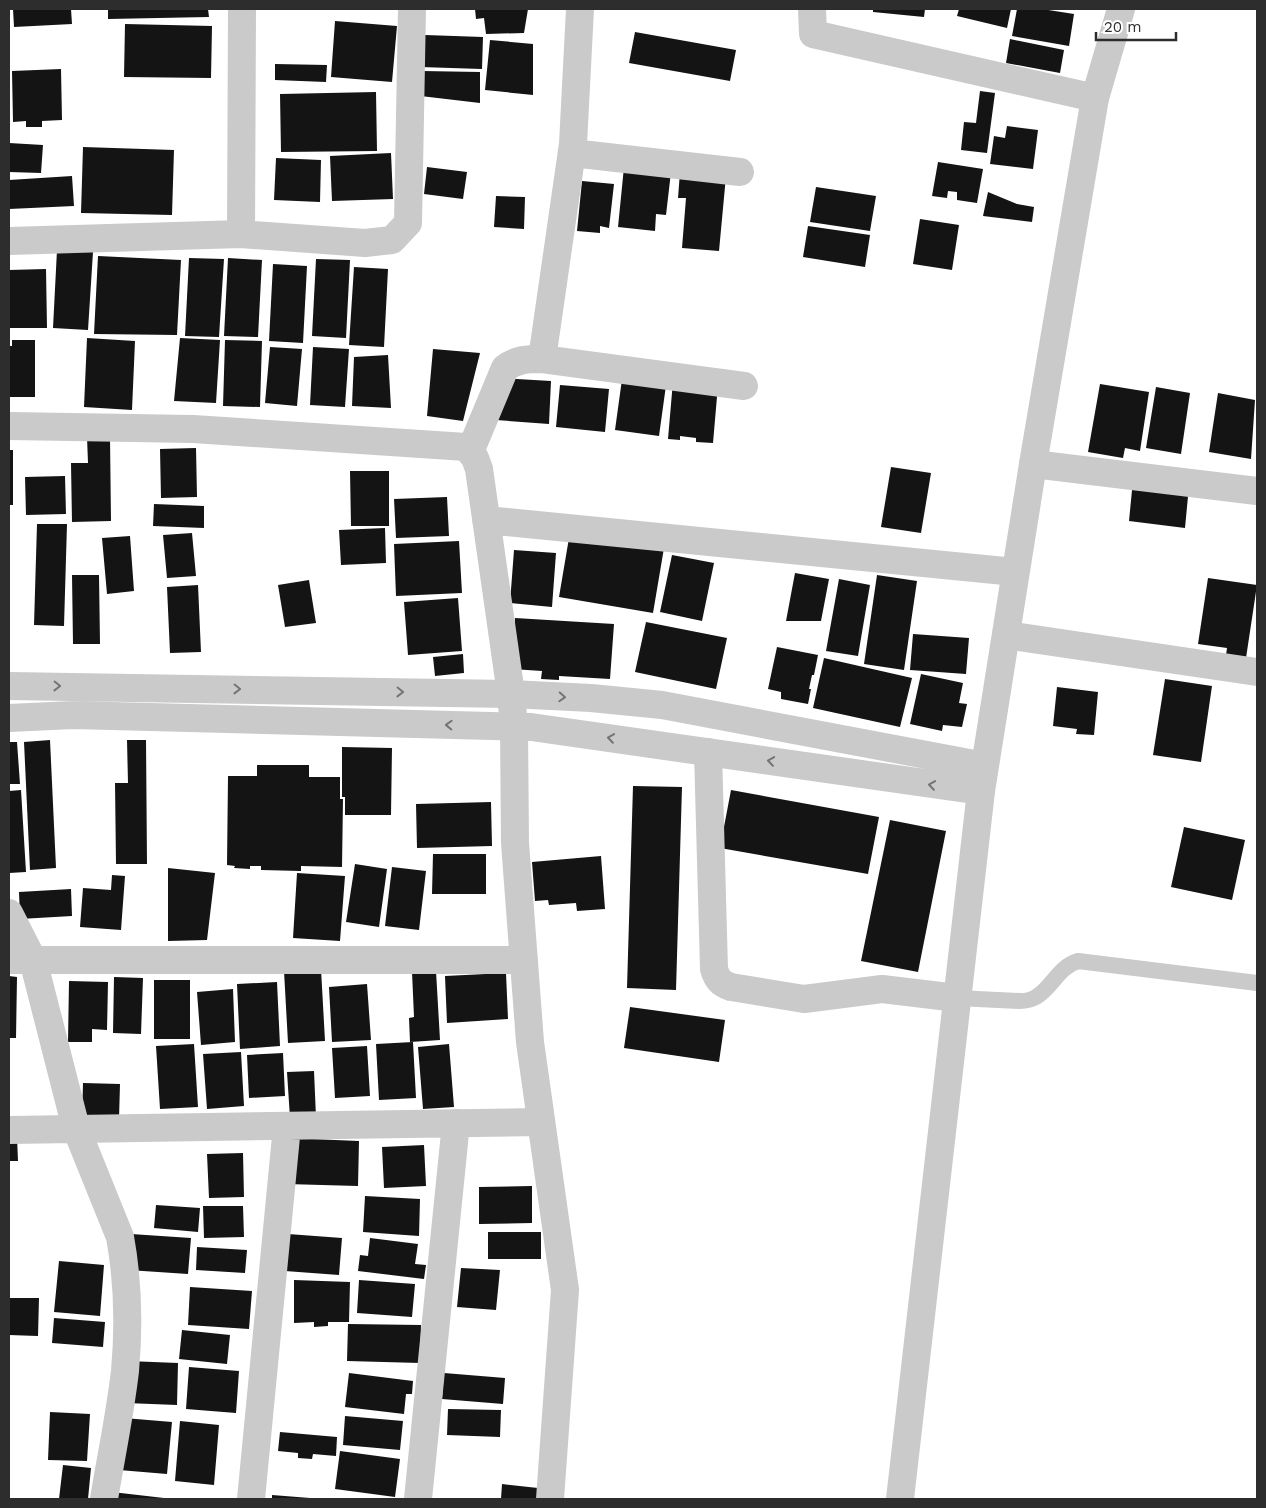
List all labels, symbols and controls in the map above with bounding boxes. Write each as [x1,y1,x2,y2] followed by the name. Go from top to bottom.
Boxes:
[1096,10,1176,42] scale bar
[1104,18,1142,36] text: 20 m
[54,681,62,691] one-way arrow
[234,684,242,694] one-way arrow
[396,687,404,697] one-way arrow
[559,691,567,702] one-way arrow
[445,720,453,731] one-way arrow
[606,734,615,744] one-way arrow
[767,757,776,767] one-way arrow
[928,780,937,790] one-way arrow

